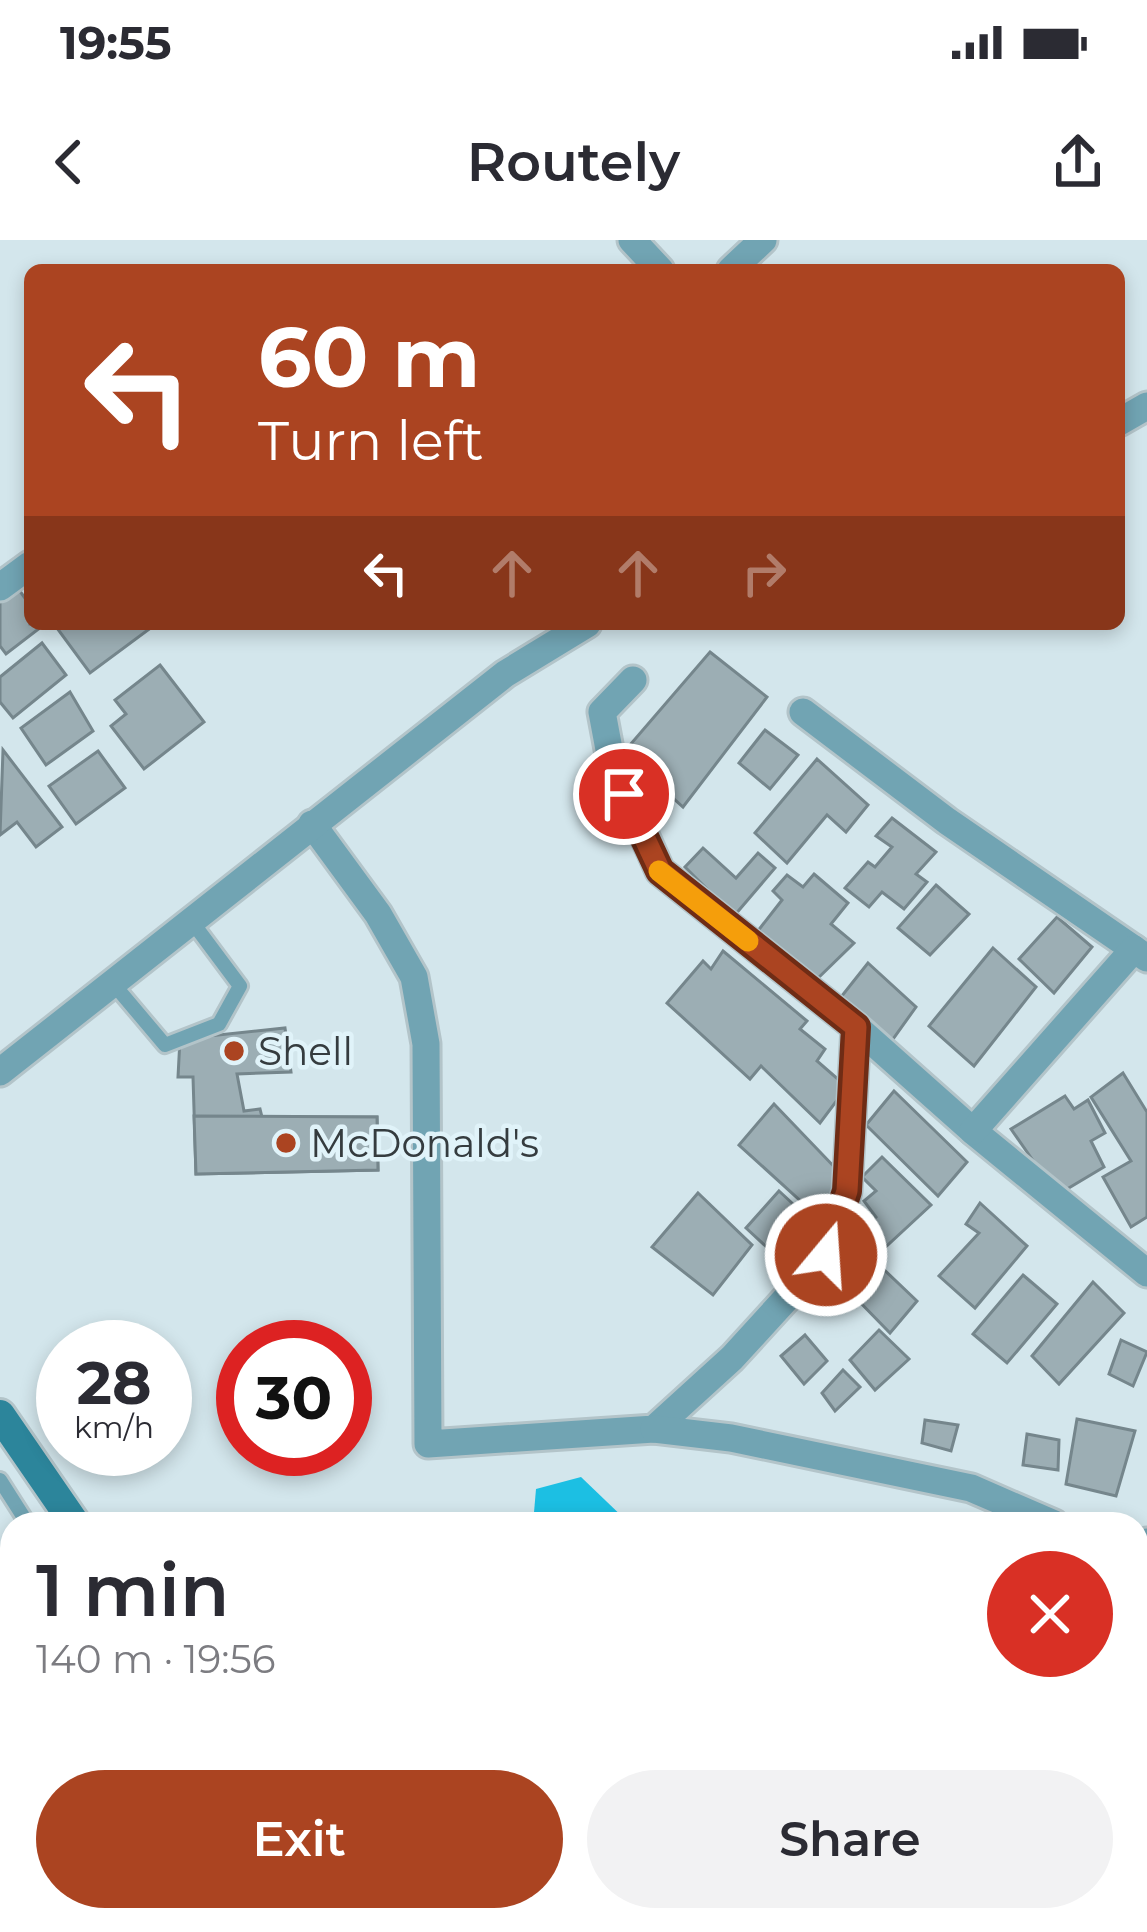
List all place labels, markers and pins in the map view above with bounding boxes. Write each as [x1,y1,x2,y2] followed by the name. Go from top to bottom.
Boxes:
[573,743,675,845] pin
[258,1027,353,1075] place label: Shell
[221,1038,247,1064] marker: Shell
[310,1119,539,1167] place label: McDonald's
[273,1130,299,1156] marker: McDonald's

